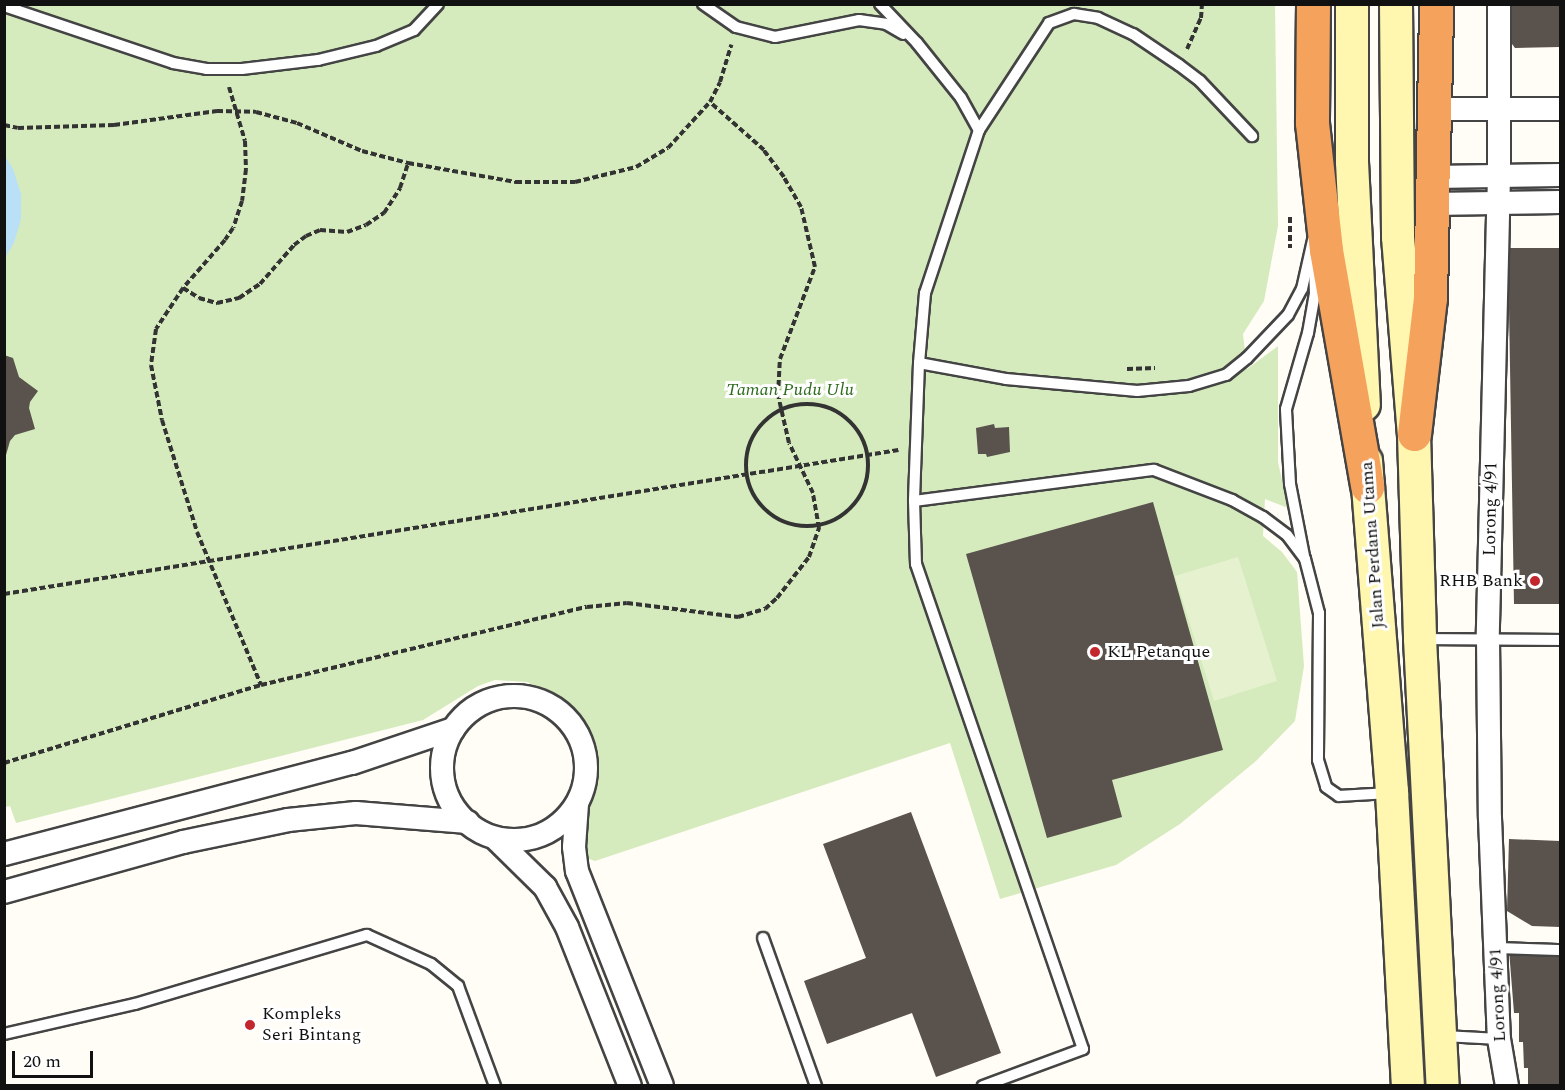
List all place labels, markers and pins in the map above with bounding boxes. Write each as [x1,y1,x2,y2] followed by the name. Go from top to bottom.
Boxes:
[1439,570,1523,592] place label: RHB Bank
[1528,574,1542,588] marker: RHB Bank
[1107,641,1210,663] place label: KL Petanque
[1088,645,1102,659] marker: KL Petanque
[262,1004,361,1046] place label: Kompleks Seri Bintang
[243,1018,257,1032] marker: Kompleks Seri Bintang

